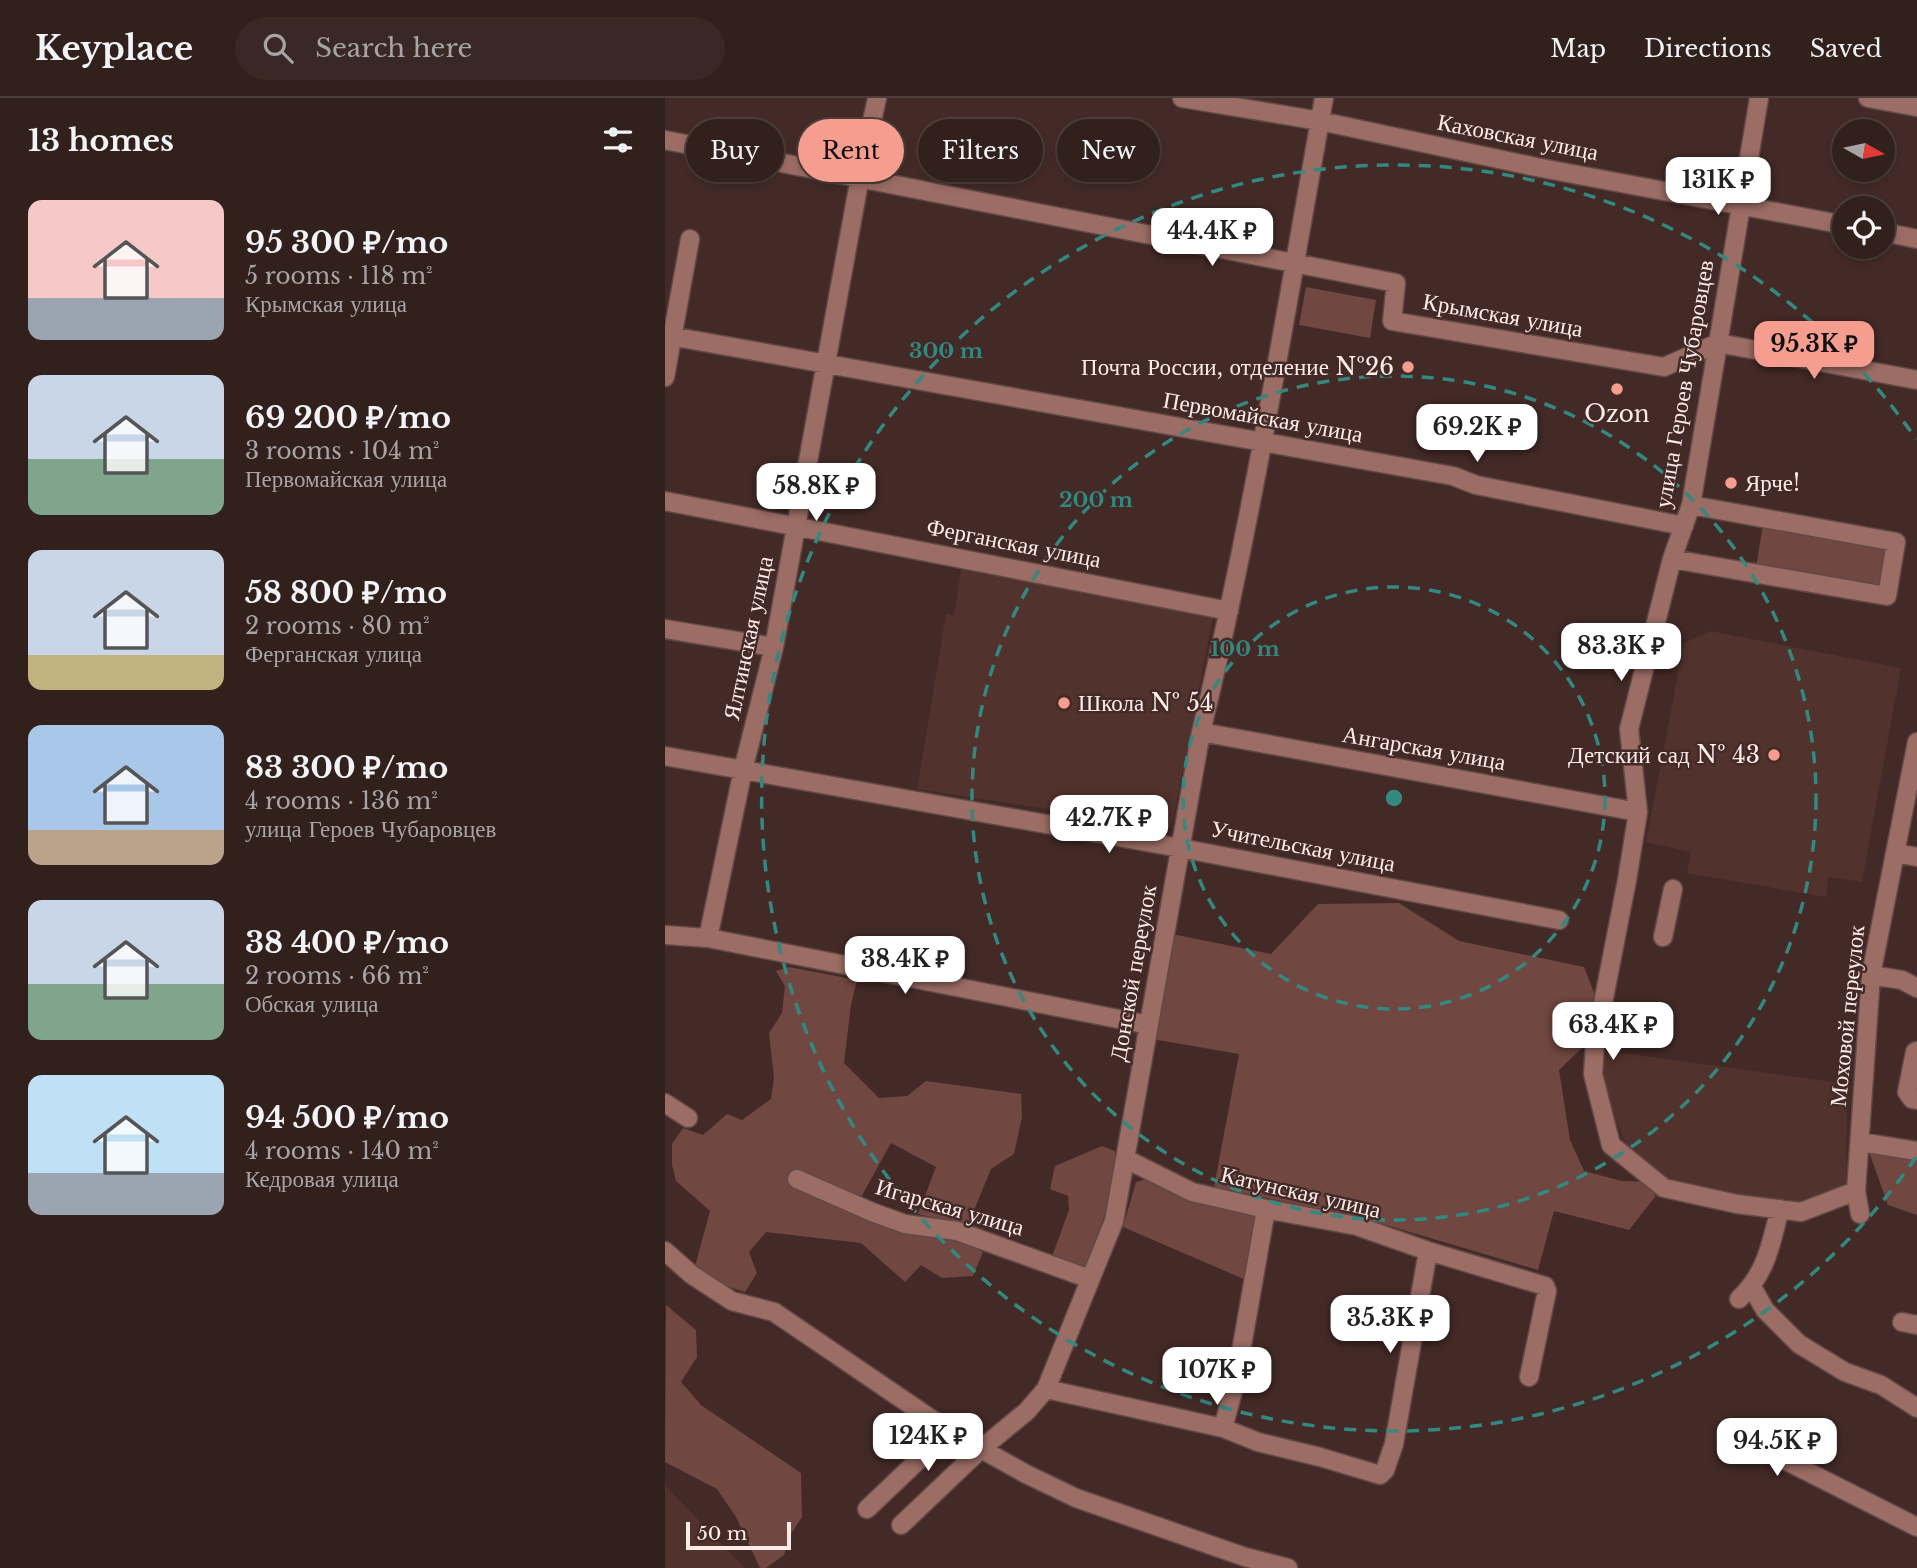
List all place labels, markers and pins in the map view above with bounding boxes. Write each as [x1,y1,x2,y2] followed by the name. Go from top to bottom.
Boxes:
[1661,158,1775,217] pin: 131K ₽
[1147,208,1277,268] pin: 44.4K ₽
[1749,322,1879,381] pin: 95.3K ₽
[1081,353,1394,381] place label: Почта России, отделение №26
[1400,359,1416,375] marker: Почта России, отделение №26
[1609,381,1625,397] marker: Ozon
[1584,400,1650,428] place label: Ozon
[1412,404,1542,464] pin: 69.2K ₽
[751,464,881,523] pin: 58.8K ₽
[1745,469,1800,497] place label: Ярче!
[1723,475,1739,491] marker: Ярче!
[1556,624,1686,683] pin: 83.3K ₽
[1078,689,1213,717] place label: Школа № 54
[1056,695,1072,711] marker: Школа № 54
[1568,741,1760,769] place label: Детский сад № 43
[1766,747,1782,763] marker: Детский сад № 43
[1382,786,1406,810] centre of rings
[1044,796,1174,855] pin: 42.7K ₽
[840,936,970,996] pin: 38.4K ₽
[1548,1002,1678,1062] pin: 63.4K ₽
[1325,1296,1455,1355] pin: 35.3K ₽
[1160,1348,1274,1407] pin: 107K ₽
[871,1414,985,1473] pin: 124K ₽
[1712,1418,1842,1478] pin: 94.5K ₽

